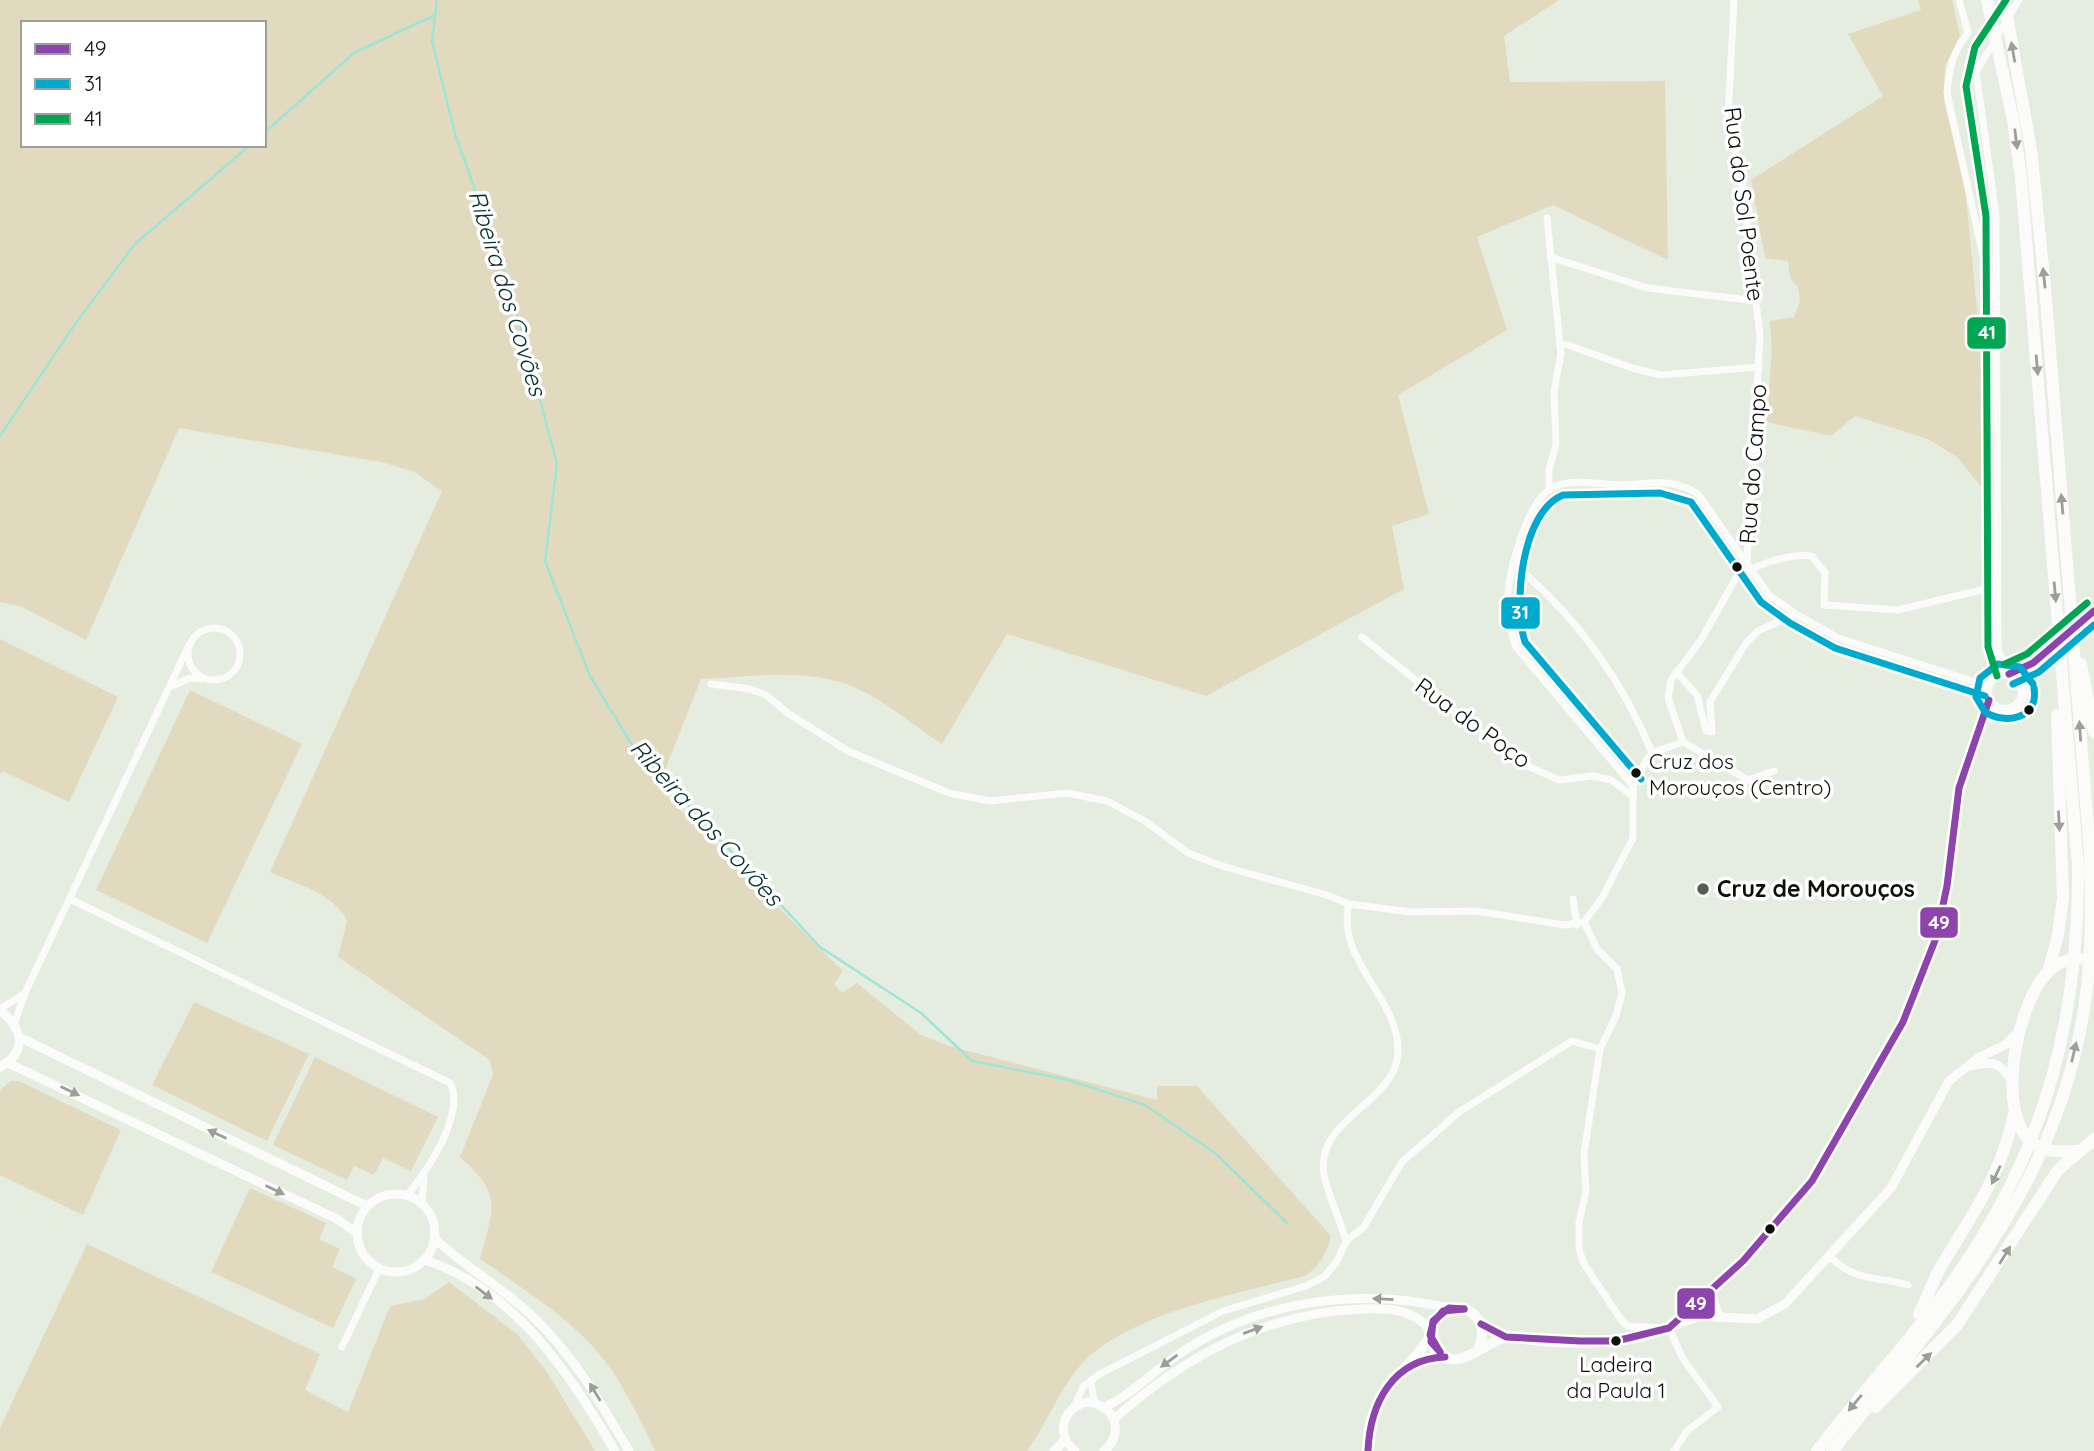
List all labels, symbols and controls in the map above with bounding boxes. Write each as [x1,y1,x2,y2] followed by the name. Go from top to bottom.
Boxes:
[21,21,266,147] legend
[84,35,106,61] text: 49
[2008,41,2019,63] one-way arrow
[84,70,103,96] text: 31
[84,105,103,131] text: 41
[1718,105,1771,303] street label: Rua do Sol Poente
[2010,128,2021,150] one-way arrow
[462,186,554,401] water label: Ribeira dos Covões
[2039,266,2050,288] one-way arrow
[1966,316,2007,350] line badge: 41
[1978,320,1996,344] text: 41
[2032,354,2043,376] one-way arrow
[1732,383,1773,545] street label: Rua do Campo
[2056,493,2067,515] one-way arrow
[1730,560,1744,574] unlabelled marker
[2050,581,2061,603] one-way arrow
[1500,596,1541,630] line badge: 31
[1511,600,1529,624] text: 31
[1410,671,1537,774] street label: Rua do Poço
[2022,703,2036,717] unlabelled marker
[2074,720,2085,742] one-way arrow
[624,733,790,913] water label: Ribeira dos Covões
[1649,748,1831,800] place label: Cruz dos Morouços (Centro)
[1629,766,1643,780] marker: Cruz dos Morouços (Centro)
[2054,810,2065,832] one-way arrow
[1717,874,1915,903] place label: Cruz de Morouços
[1695,881,1711,897] marker: Cruz de Morouços
[1919,906,1959,939] line badge: 49
[1928,910,1950,934] text: 49
[2069,1041,2080,1063] one-way arrow
[60,1086,80,1097] one-way arrow
[207,1128,227,1140] one-way arrow
[1990,1165,2002,1185] one-way arrow
[265,1184,285,1195] one-way arrow
[1763,1222,1777,1236] unlabelled marker
[1998,1246,2011,1265] one-way arrow
[475,1285,493,1300] one-way arrow
[1676,1287,1716,1320] line badge: 49
[1685,1291,1707,1315] text: 49
[1372,1293,1394,1304] one-way arrow
[1243,1324,1264,1335] one-way arrow
[1609,1334,1623,1348] marker: Ladeira da Paula 1
[1566,1351,1666,1403] place label: Ladeira da Paula 1
[1915,1352,1932,1368] one-way arrow
[1160,1354,1178,1368] one-way arrow
[589,1382,602,1401] one-way arrow
[1847,1394,1862,1412] one-way arrow

